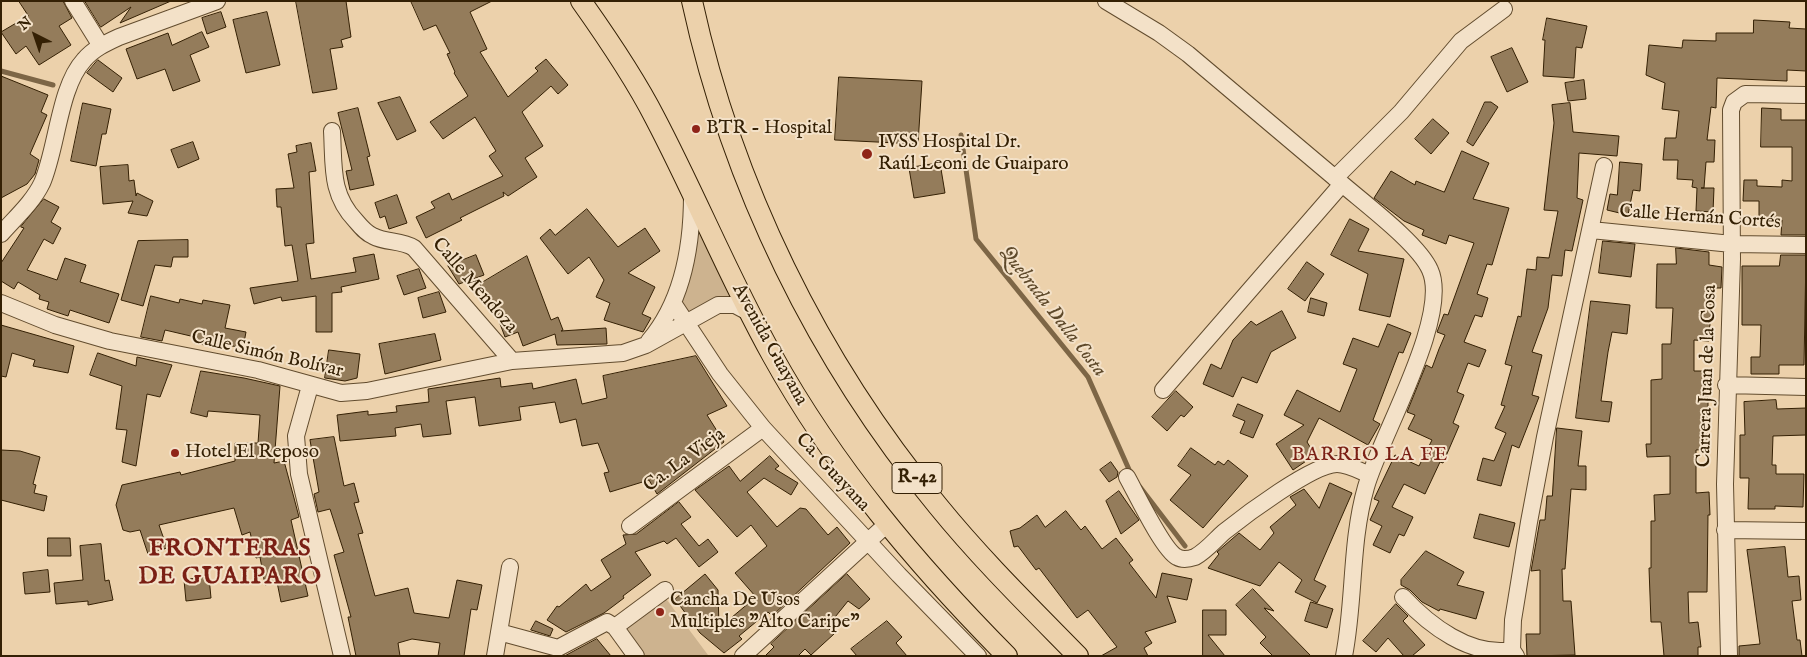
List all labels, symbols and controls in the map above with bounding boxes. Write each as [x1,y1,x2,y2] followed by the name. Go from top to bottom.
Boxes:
[10,10,60,60] north arrow
[15,13,36,34] text: N
[706,118,832,140] place label: BTR - Hospital
[690,123,702,135] marker: BTR - Hospital
[878,132,1069,176] place label: IVSS Hospital Dr. Raúl Leoni de Guaiparo
[860,147,874,161] marker: IVSS Hospital Dr. Raúl Leoni de Guaiparo
[1618,201,1782,235] street label: Calle Hernán Cortés
[426,234,522,338] street label: Calle Mendoza
[993,242,1111,382] water label: Quebrada Dalla Costa
[726,280,812,410] street label: Avenida Guayana
[1693,284,1723,468] street label: Carrera Juan de la Cosa
[189,326,345,384] street label: Calle Simón Bolívar
[640,424,730,498] street label: Ca. La Vieja
[790,429,874,517] street label: Ca. Guayana
[185,442,319,464] place label: Hotel El Reposo
[1290,444,1450,468] district label: BARRIO LA FE
[169,447,181,459] marker: Hotel El Reposo
[892,462,942,493] road number: R-42
[137,536,323,592] district label: FRONTERAS DE GUAIPARO
[670,590,860,634] place label: Cancha De Usos Multiples "Alto Caripe"
[654,606,666,618] marker: Cancha De Usos Multiples "Alto Caripe"

